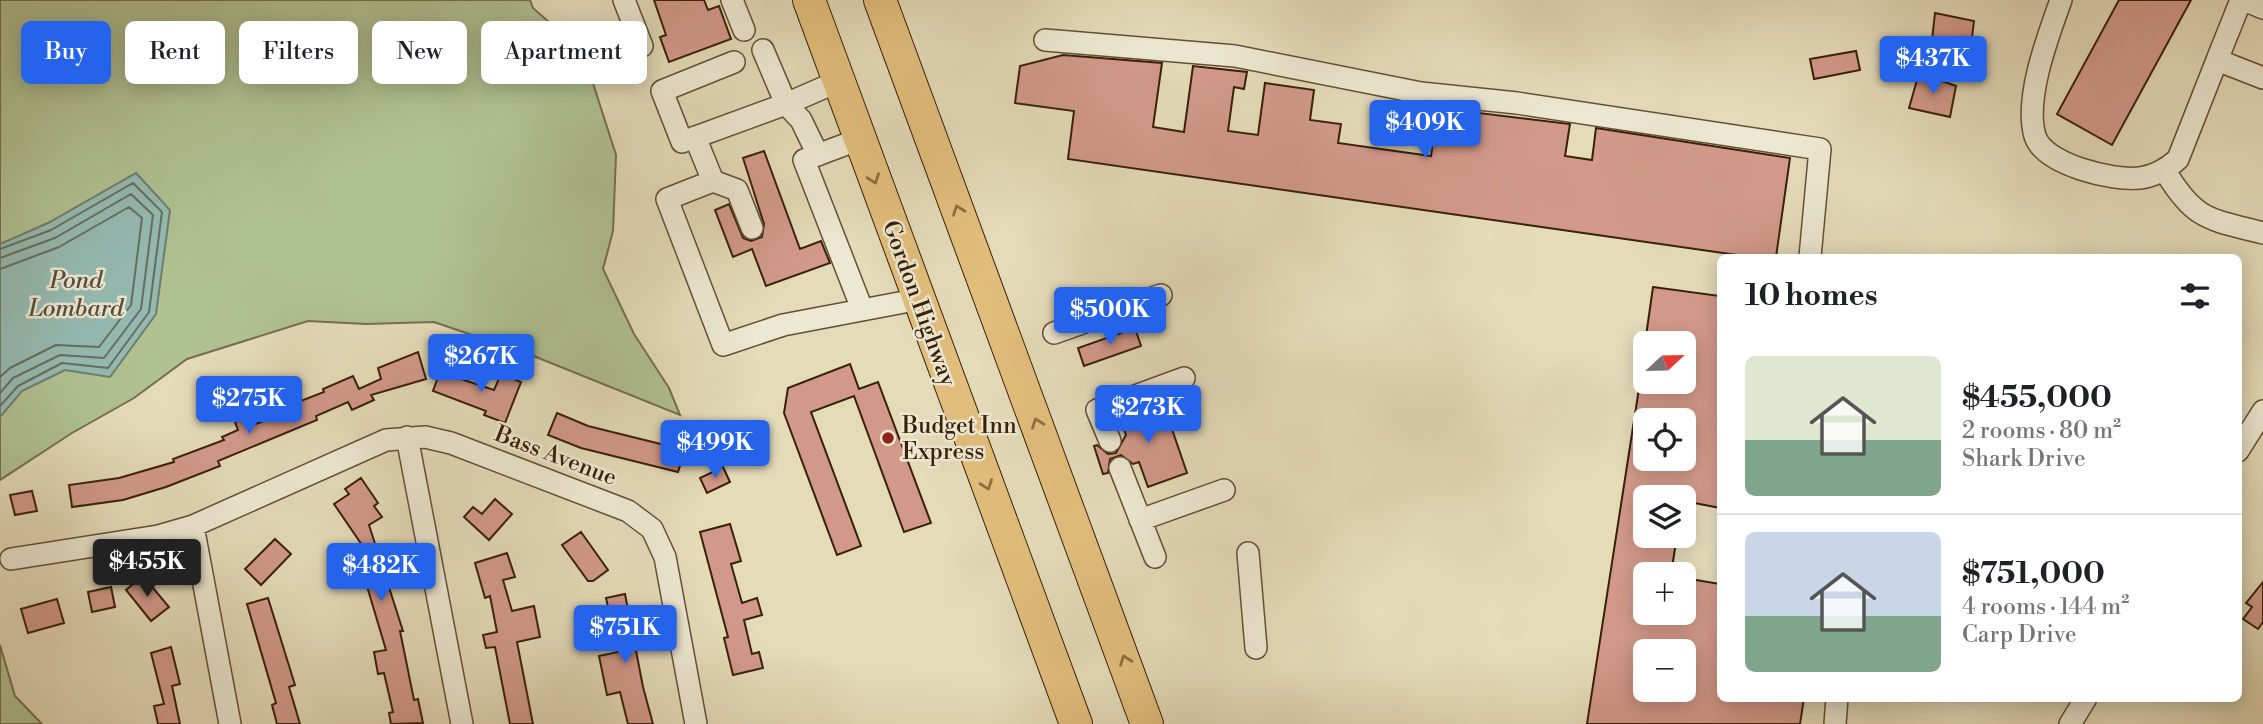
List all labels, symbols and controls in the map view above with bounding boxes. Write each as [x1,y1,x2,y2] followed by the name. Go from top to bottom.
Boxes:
[21,21,111,84] chip: Buy
[125,21,225,84] chip: Rent
[239,21,358,84] chip: Filters
[372,21,467,84] chip: New
[481,21,647,84] chip: Apartment
[1884,36,1982,96] pin: $437K
[1896,45,1970,73] text: $437K
[1376,100,1474,160] pin: $409K
[1386,109,1464,137] text: $409K
[866,173,880,185] one-way arrow
[953,204,967,216] one-way arrow
[876,217,962,391] street label: Gordon Highway
[27,266,125,324] water label: Pond Lombard
[1745,277,1878,315] text: 10 homes
[2176,277,2214,315] icon: filters
[1061,288,1159,347] pin: $500K
[1070,296,1150,324] text: $500K
[1633,331,1696,394] north arrow
[1633,331,1696,702] map controls
[432,334,530,394] pin: $267K
[444,343,518,371] text: $267K
[200,376,298,436] pin: $275K
[1962,379,2112,417] text: $455,000
[1801,384,1885,468] icon: home
[212,385,286,413] text: $275K
[1099,386,1197,445] pin: $273K
[1111,394,1185,422] text: $273K
[1633,408,1696,471] button: locate
[901,412,1017,466] place label: Budget Inn Express
[1962,417,2121,445] text: 2 rooms · 80 m²
[1032,418,1046,430] one-way arrow
[490,419,621,492] street label: Bass Avenue
[666,420,764,480] pin: $499K
[677,429,753,457] text: $499K
[880,430,896,446] marker: Budget Inn Express
[1962,445,2086,473] text: Shark Drive
[979,478,993,490] one-way arrow
[1633,485,1696,548] button: layers
[98,540,196,599] pin: $455K
[332,544,430,603] pin: $482K
[109,548,185,576] text: $455K
[343,552,419,580] text: $482K
[1962,555,2105,593] text: $751,000
[1801,560,1885,644] icon: home
[1633,562,1696,625] button: +
[1962,593,2129,621] text: 4 rooms · 144 m²
[576,606,674,665] pin: $751K
[590,614,660,642] text: $751K
[1962,621,2077,649] text: Carp Drive
[1633,639,1696,702] button: −
[1119,654,1133,666] one-way arrow

